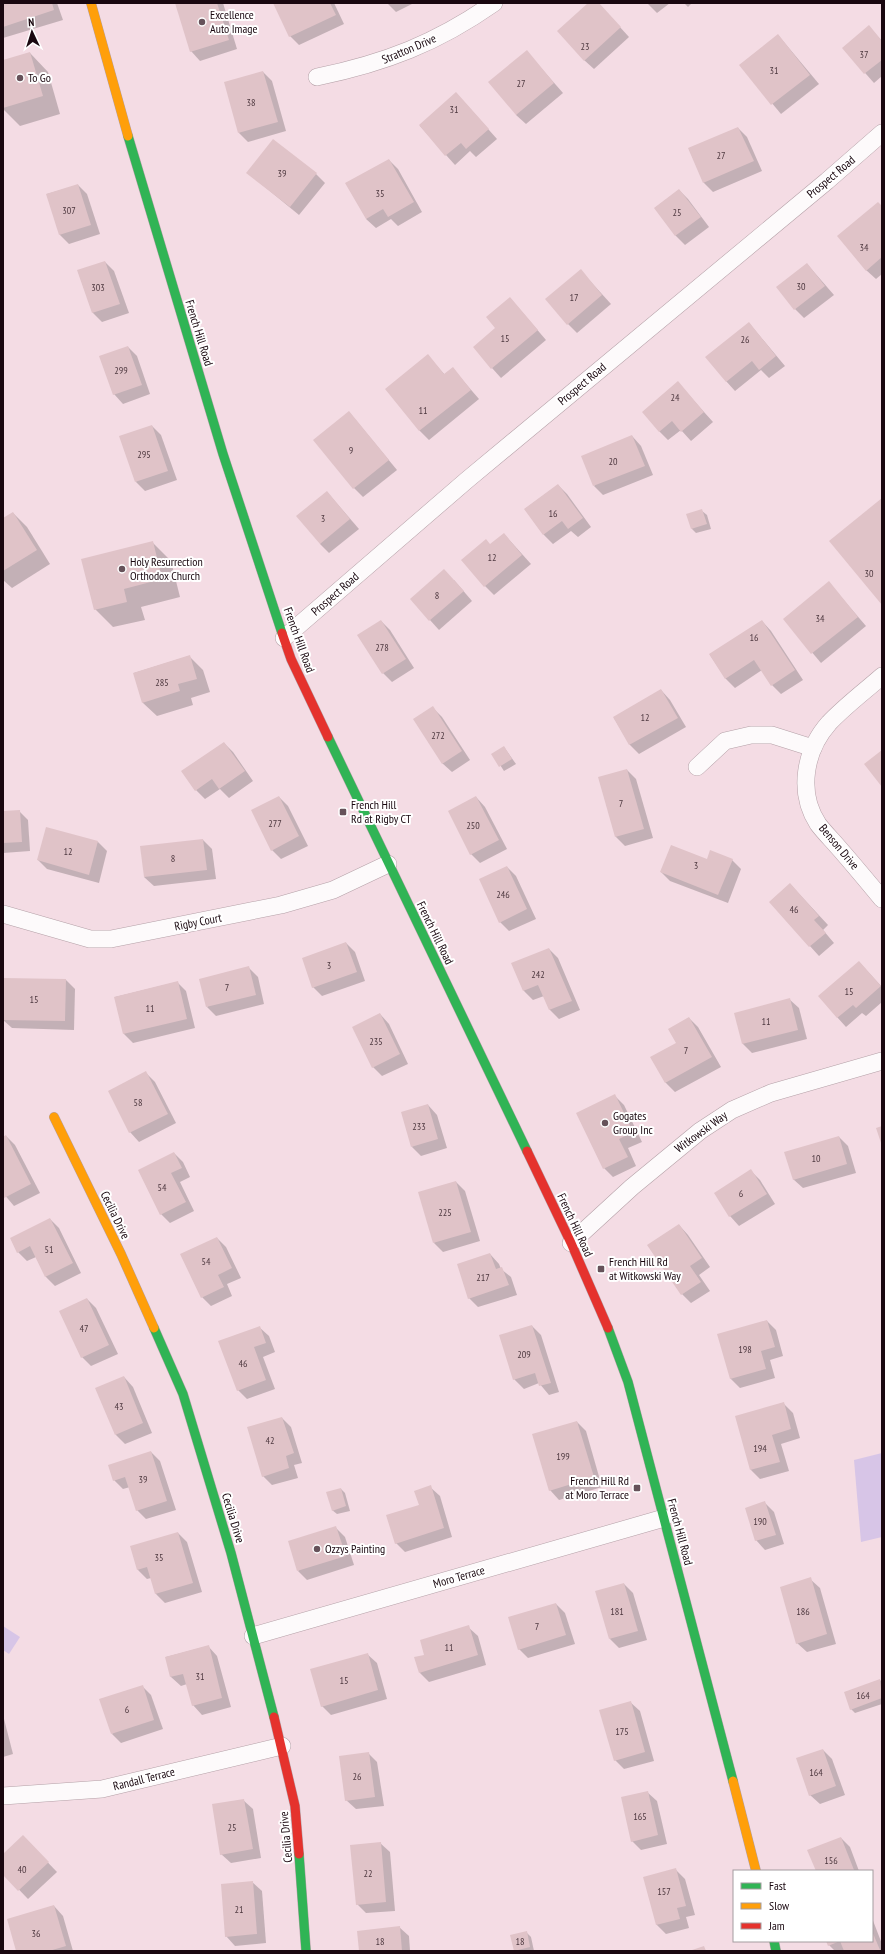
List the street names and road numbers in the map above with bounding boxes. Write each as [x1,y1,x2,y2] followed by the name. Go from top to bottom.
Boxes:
[379,30,438,67] street label: Stratton Drive
[804,152,858,201] street label: Prospect Road
[182,298,217,368] street label: French Hill Road
[555,359,609,408] street label: Prospect Road
[308,569,362,618] street label: Prospect Road
[281,605,318,674] street label: French Hill Road
[816,821,863,872] street label: Benson Drive
[414,899,457,967] street label: French Hill Road
[173,909,223,933] street label: Rigby Court
[672,1107,730,1156] street label: Witkowski Way
[97,1188,133,1241] street label: Cecilia Drive
[554,1191,597,1259] street label: French Hill Road
[219,1491,248,1545] street label: Cecilia Drive
[664,1497,697,1567] street label: French Hill Road
[431,1562,486,1591] street label: Moro Terrace
[111,1764,176,1793] street label: Randall Terrace
[276,1811,295,1863] street label: Cecilia Drive

